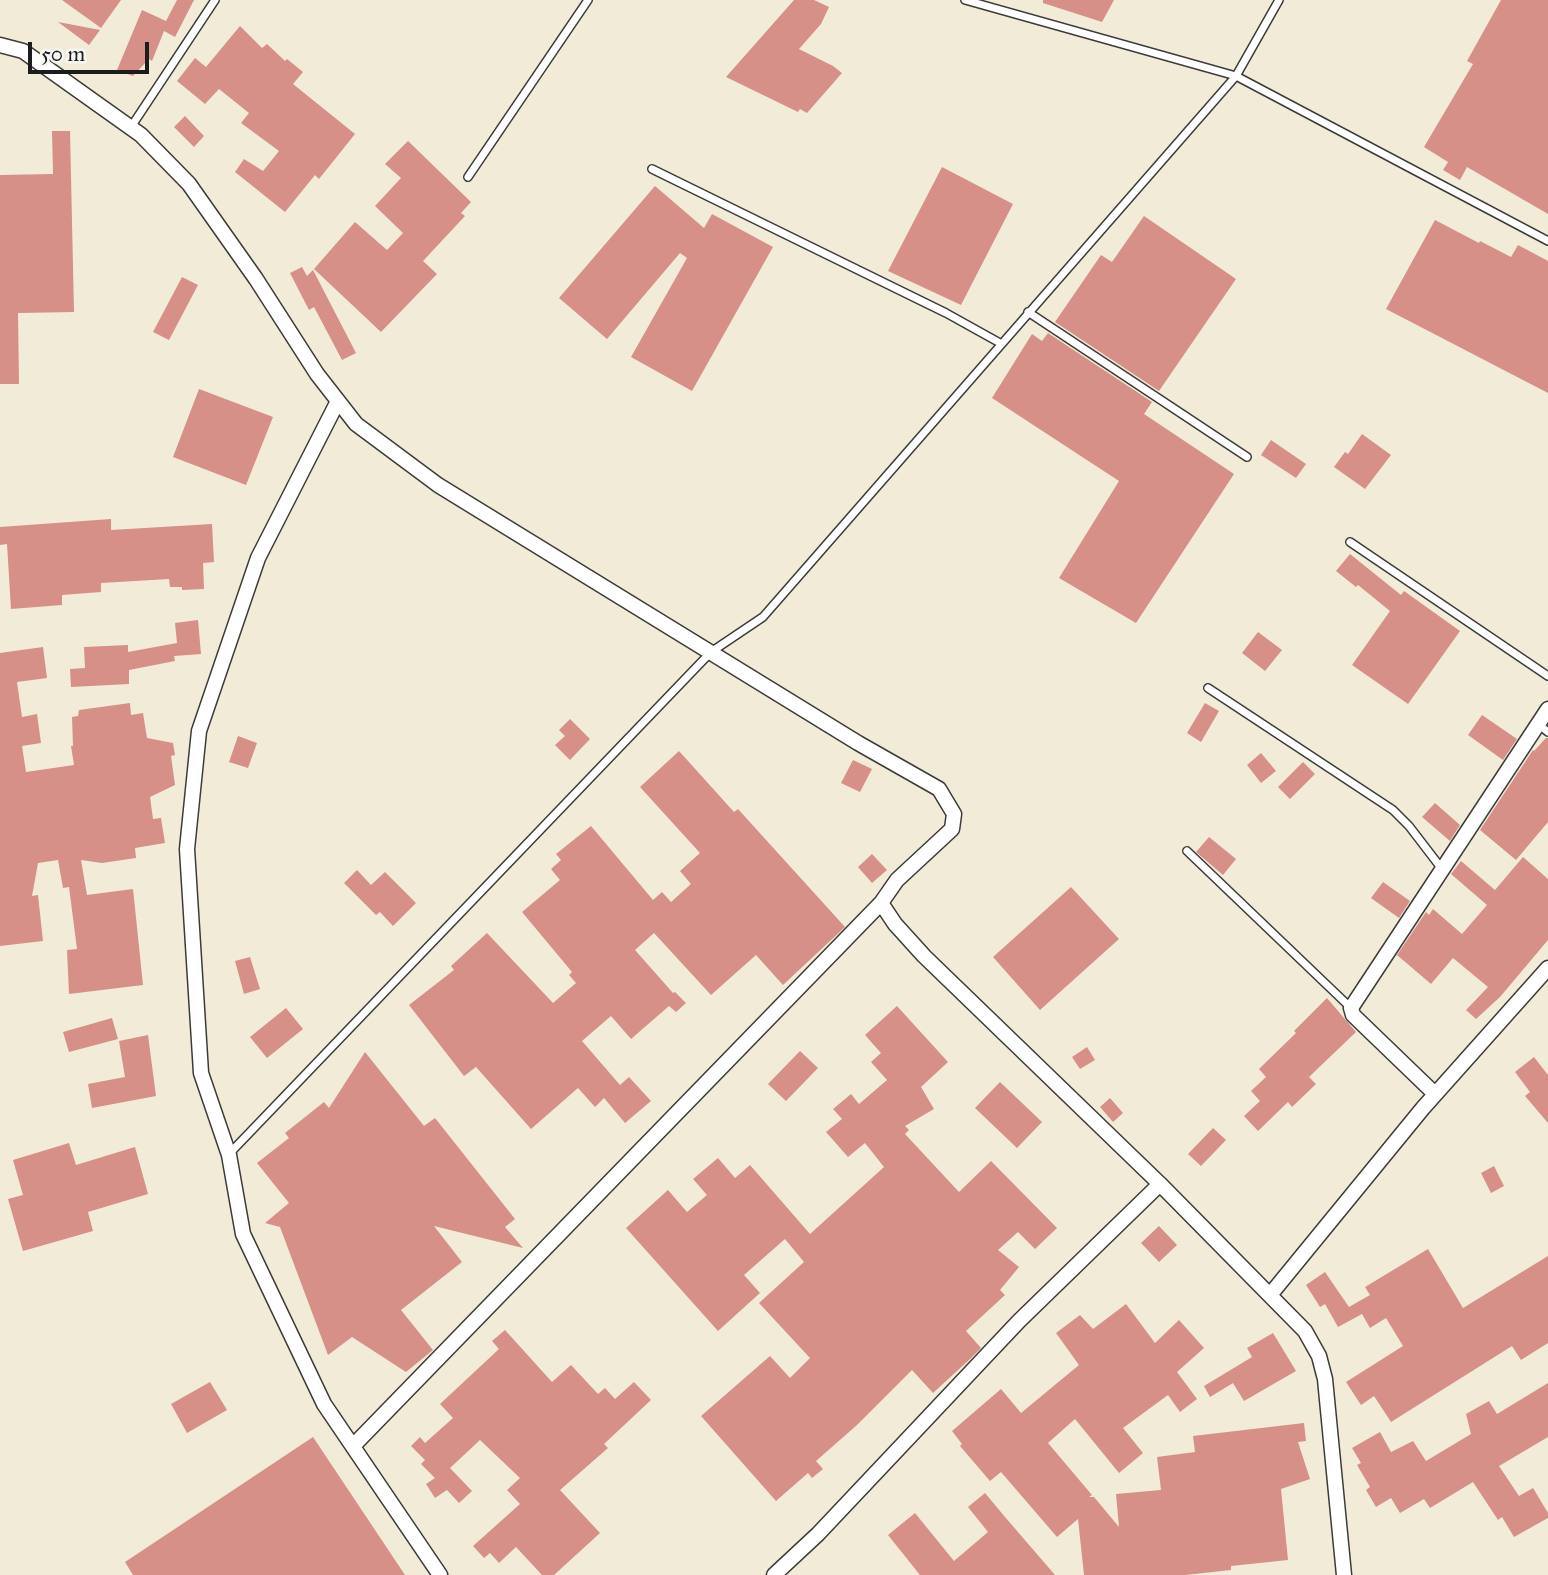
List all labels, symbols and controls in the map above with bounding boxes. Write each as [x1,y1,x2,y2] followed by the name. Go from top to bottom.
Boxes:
[32,28,152,72] scale bar
[41,41,85,67] text: 50 m

